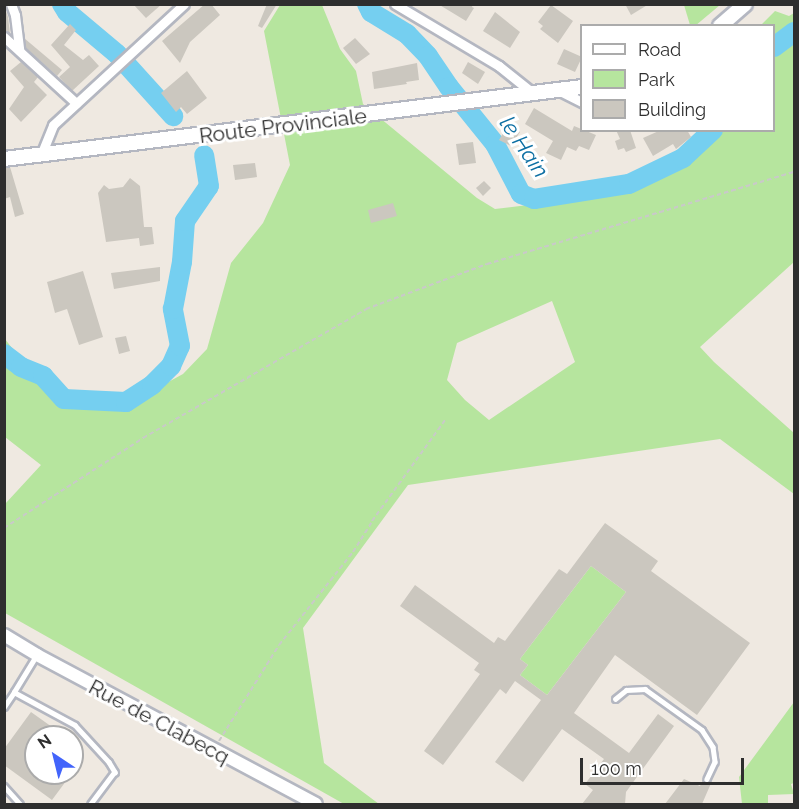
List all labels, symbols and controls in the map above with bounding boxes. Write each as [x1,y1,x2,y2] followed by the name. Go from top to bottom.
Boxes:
[580,24,775,132] legend
[638,39,681,60] text: Road
[638,69,675,90] text: Park
[638,99,706,120] text: Building
[198,103,368,149] street label: Route Provinciale
[494,111,554,183] water label: le Hain
[84,674,234,770] street label: Rue de Clabecq
[24,725,84,785] north arrow
[34,730,55,753] text: N
[583,746,746,784] scale bar
[591,758,642,779] text: 100 m

